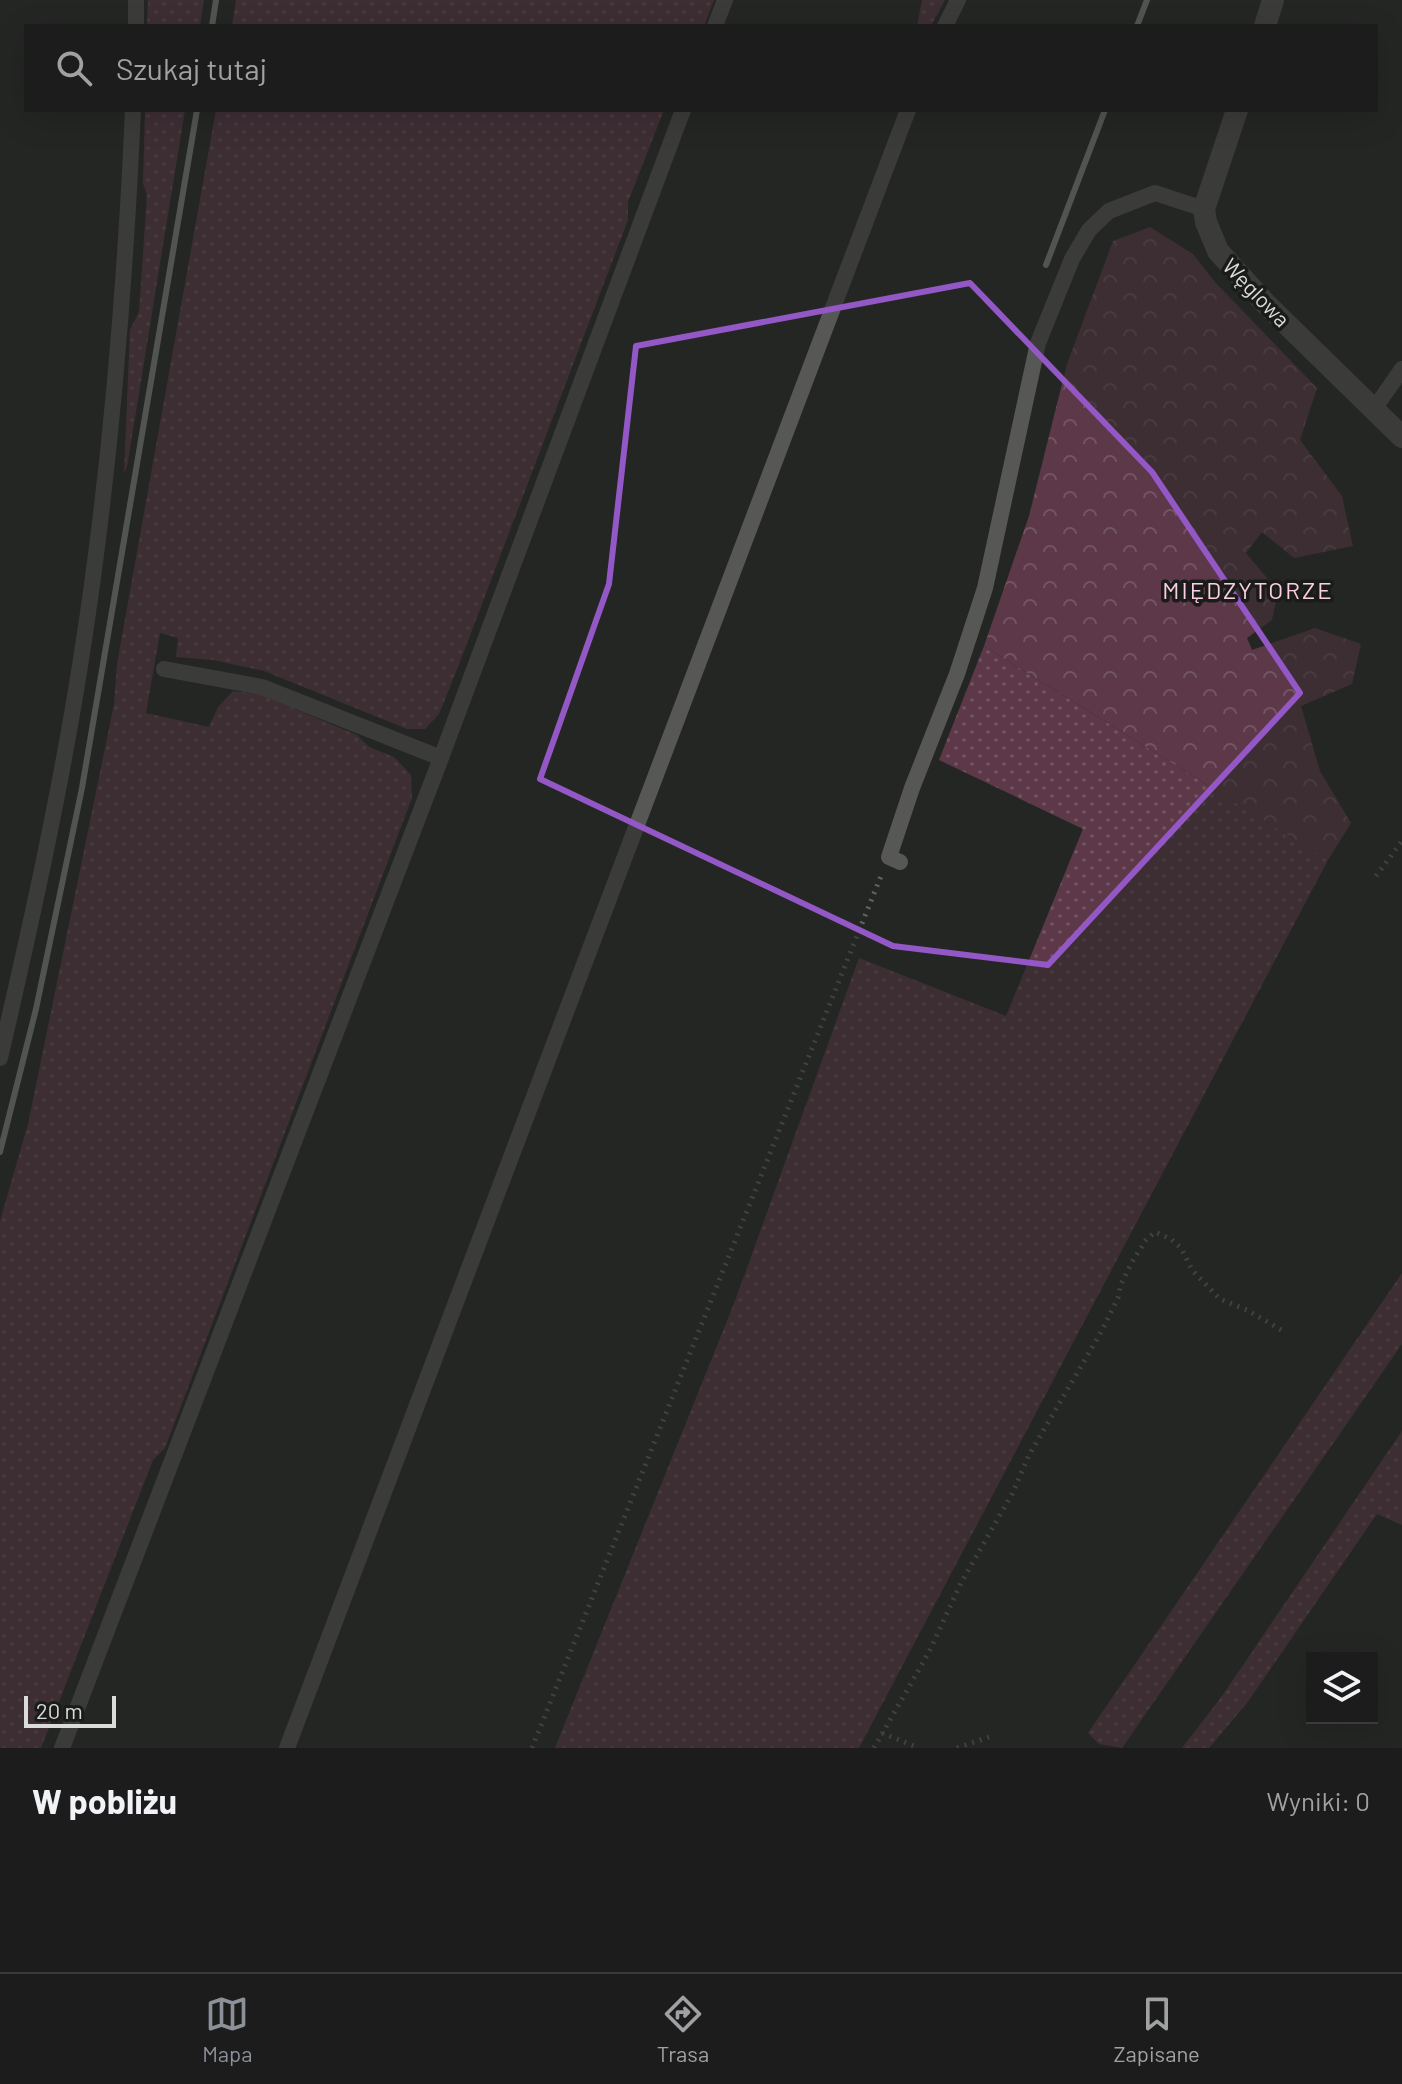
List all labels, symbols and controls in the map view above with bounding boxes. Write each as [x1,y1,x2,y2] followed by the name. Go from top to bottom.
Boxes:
[24,24,1378,112] search box
[52,46,96,90] icon: search
[116,50,267,86] text: Szukaj tutaj
[1218,252,1296,332] street label: Węglowa
[1162,575,1334,604] district label: MIĘDZYTORZE
[1306,1652,1378,1724] map controls
[1306,1652,1378,1724] button: layers
[24,1692,116,1728] scale bar
[36,1697,83,1723] text: 20 m
[32,1780,177,1821] text: W pobliżu
[1266,1785,1370,1816] text: Wyniki: 0
[202,1992,253,2066] tab: Mapa
[657,1992,709,2066] tab: Trasa
[1113,1992,1200,2066] tab: Zapisane

